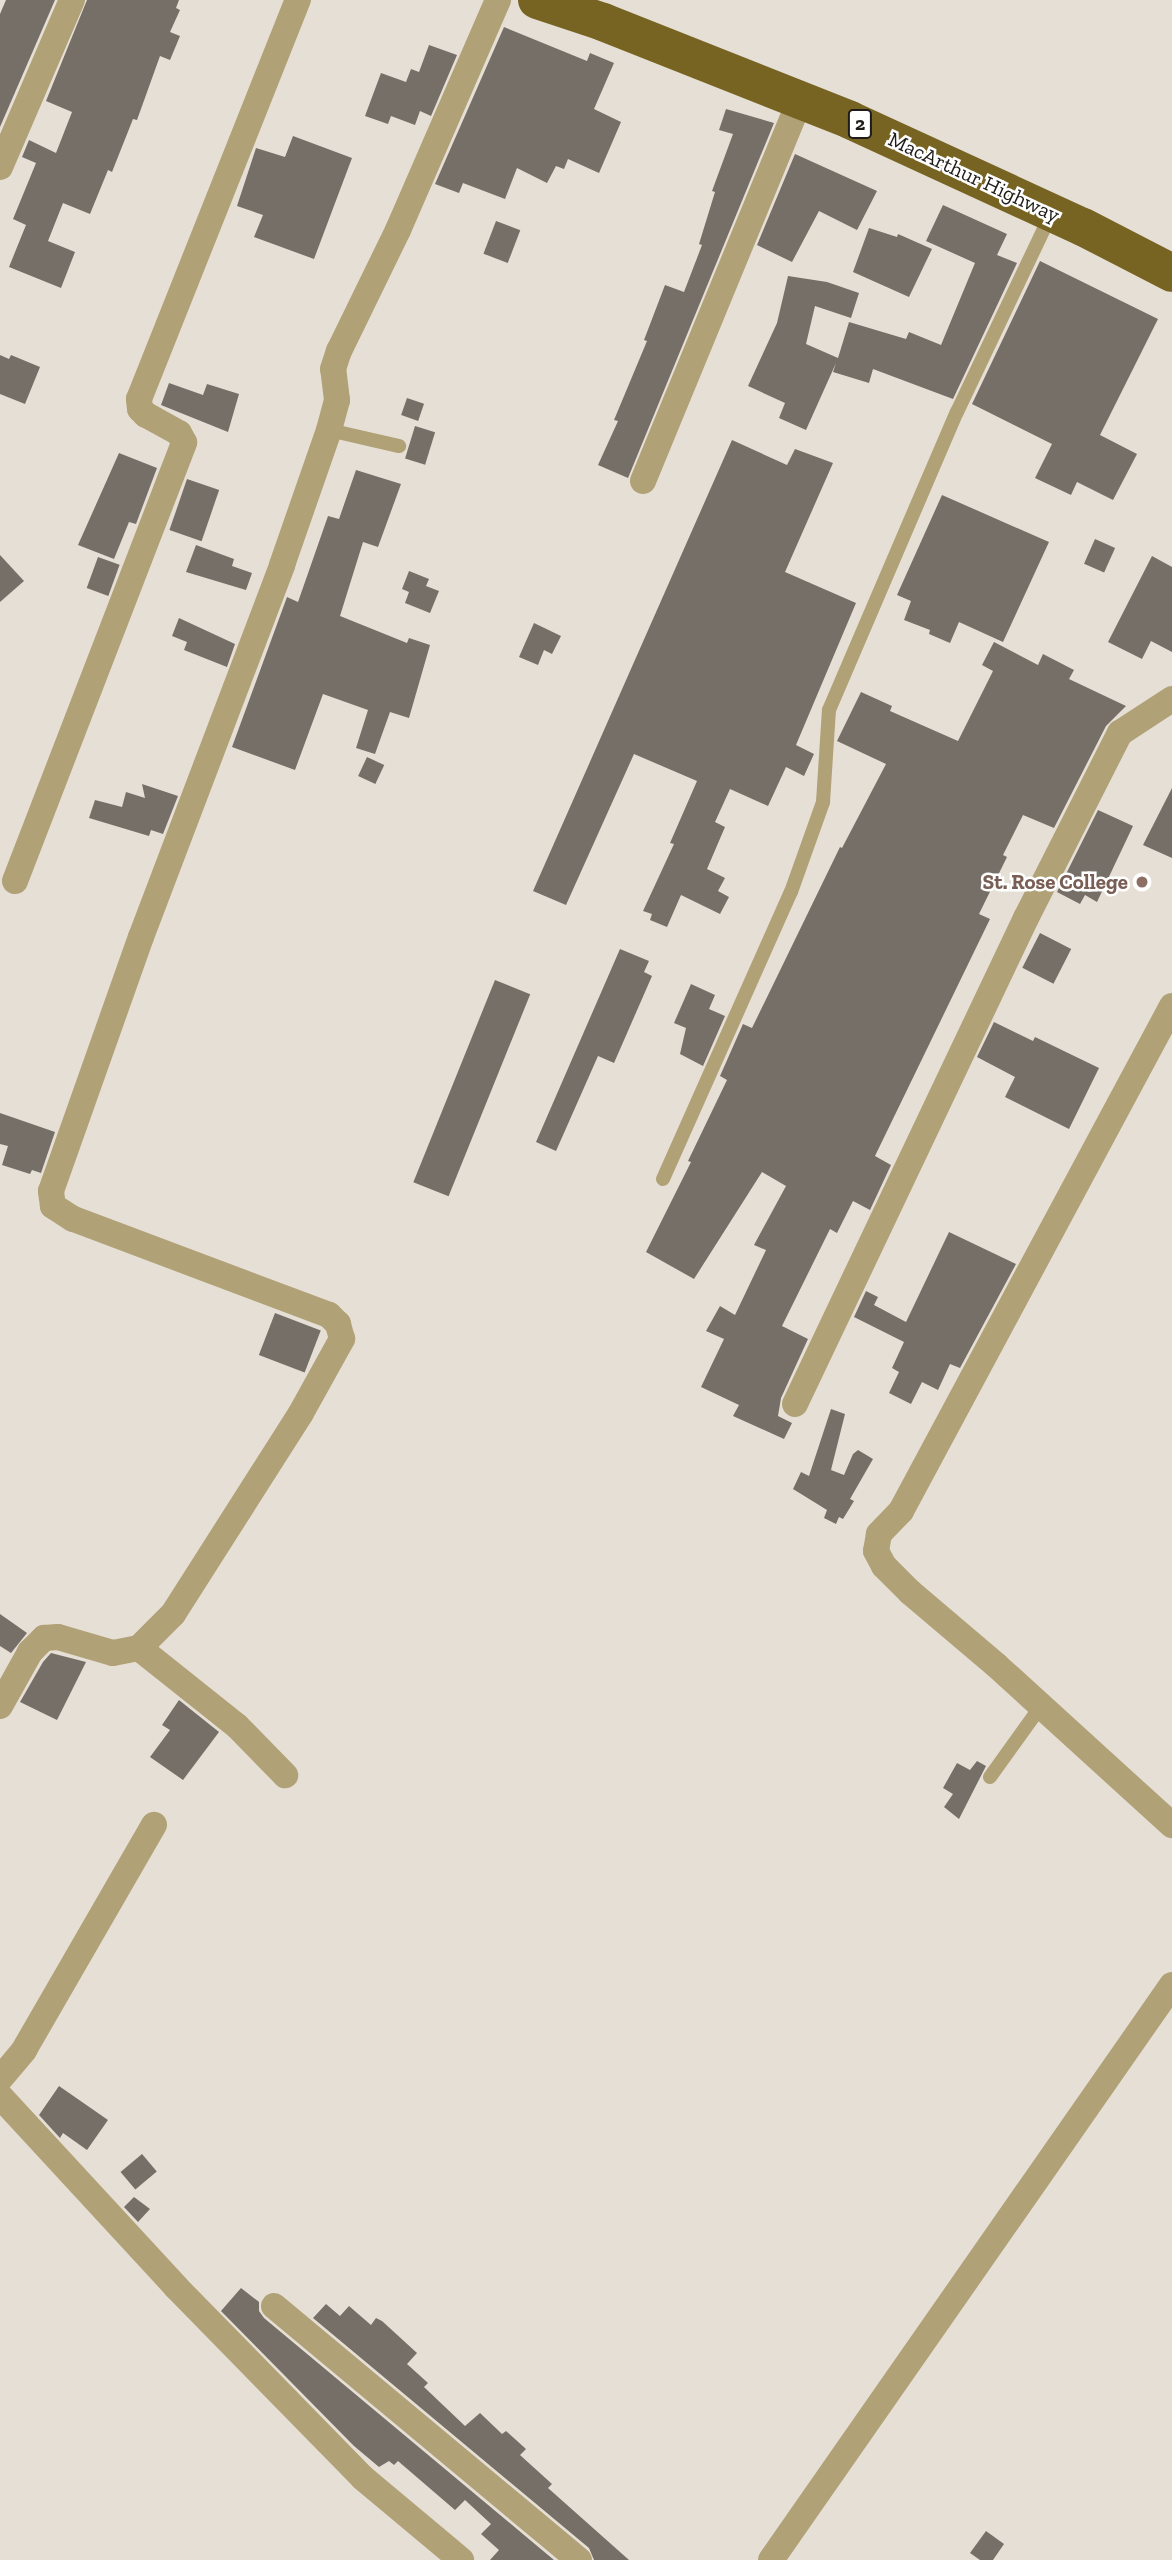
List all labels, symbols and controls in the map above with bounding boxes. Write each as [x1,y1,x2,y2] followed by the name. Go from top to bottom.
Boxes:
[848,108,872,140] road number: 2
[884,126,1064,228] street label: MacArthur Highway
[983,869,1128,895] place label: St. Rose College
[1134,874,1150,890] marker: St. Rose College

